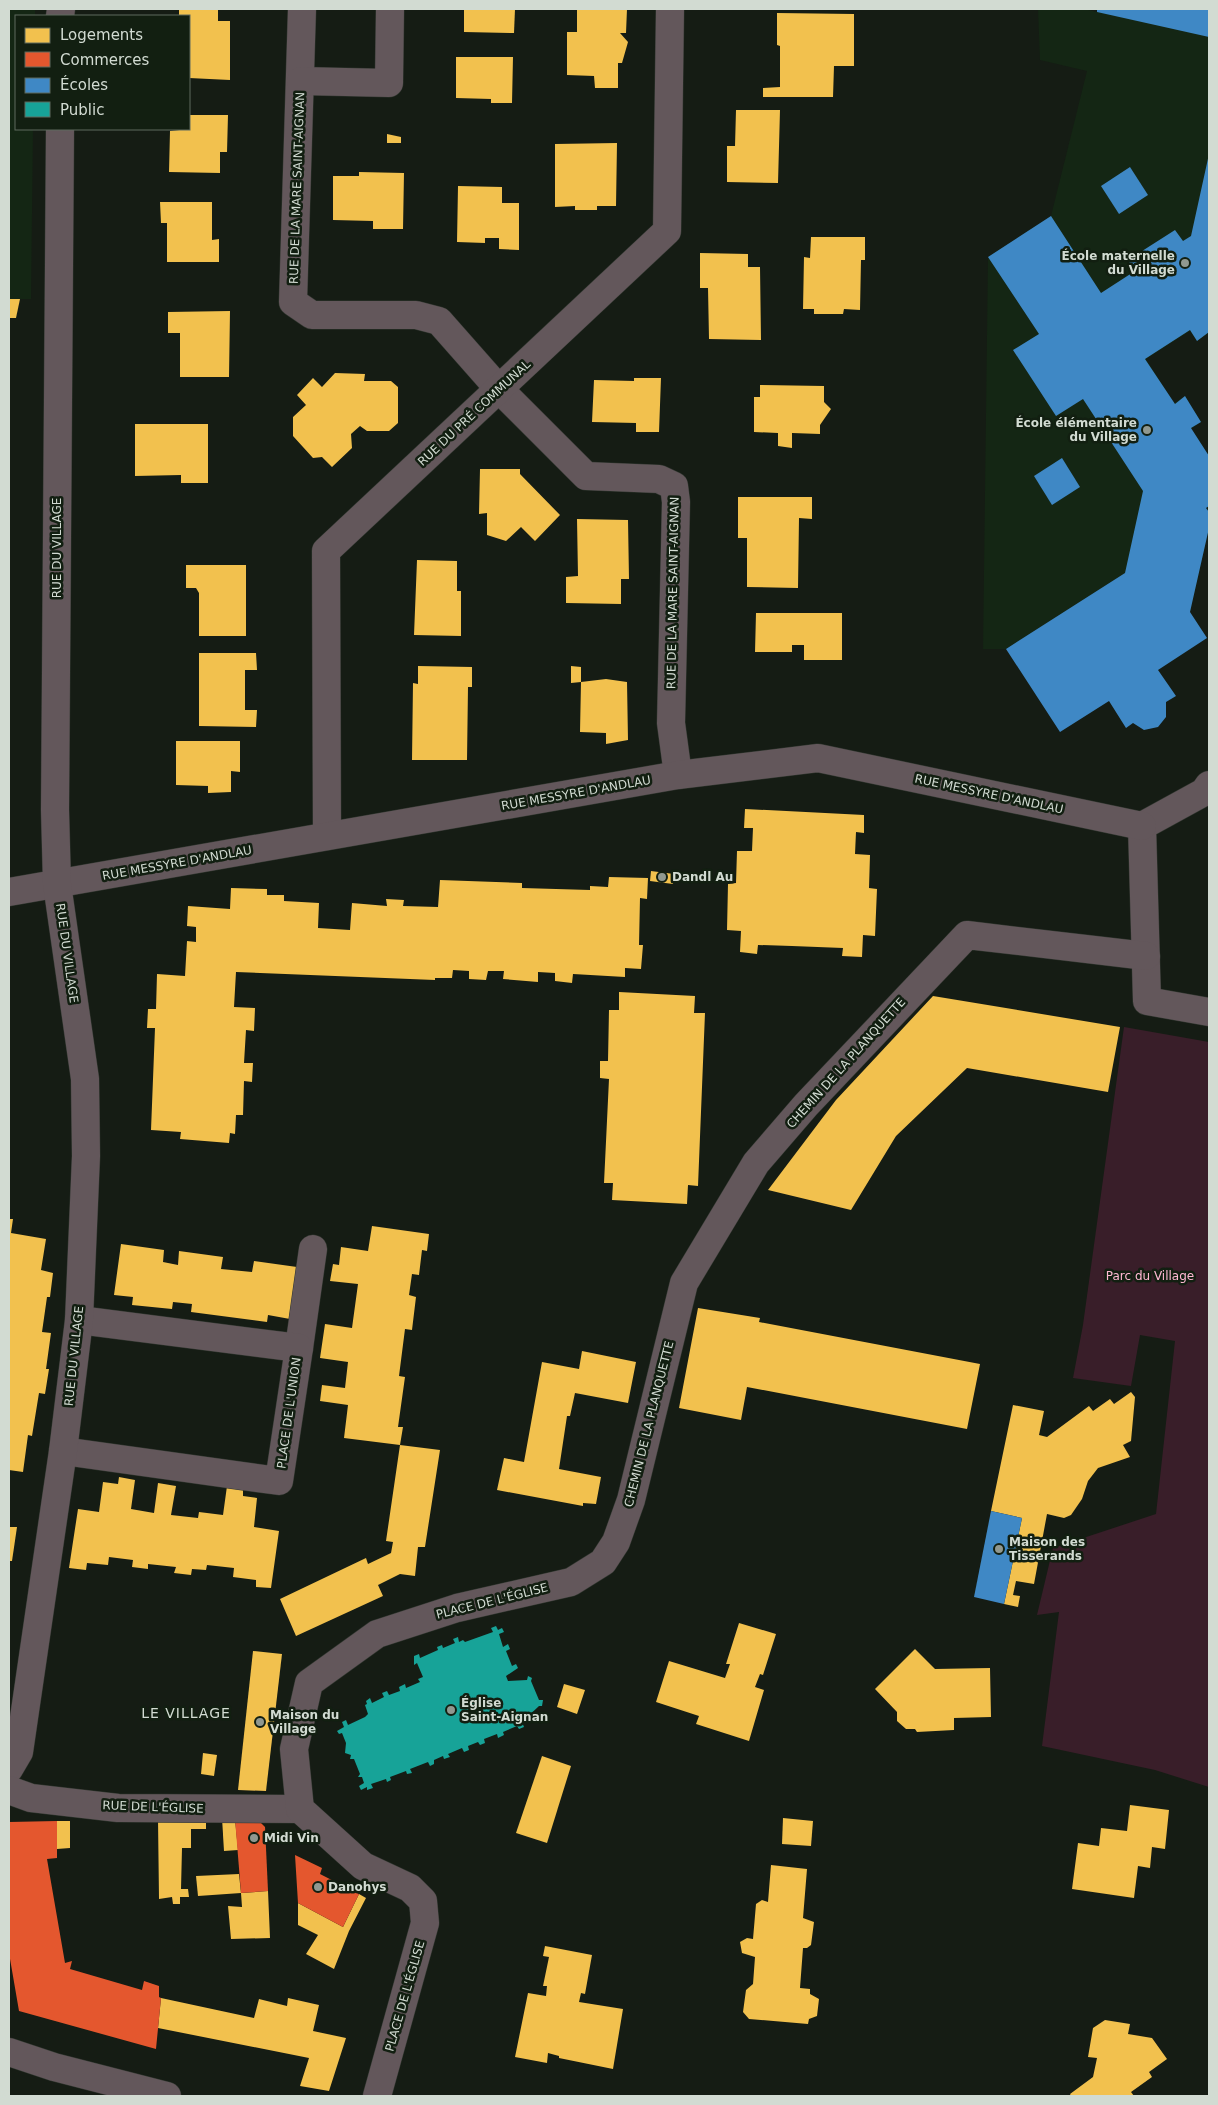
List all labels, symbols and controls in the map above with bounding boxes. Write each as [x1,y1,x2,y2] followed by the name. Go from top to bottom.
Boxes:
[15,15,190,130] legend
[60,26,143,44] text: Logements
[60,51,149,69] text: Commerces
[60,75,108,94] text: Écoles
[287,92,307,284] street label: RUE DE LA MARE SAINT-AIGNAN
[60,101,104,119] text: Public
[1062,248,1175,277] place label: École maternelle du Village
[1179,257,1191,269] marker: École maternelle du Village
[414,356,533,469] street label: RUE DU PRÉ COMMUNAL
[1015,415,1137,444] place label: École élémentaire du Village
[1141,424,1153,436] marker: École élémentaire du Village
[664,497,682,689] street label: RUE DE LA MARE SAINT-AIGNAN
[50,498,64,598] street label: RUE DU VILLAGE
[913,771,1065,817] street label: RUE MESSYRE D'ANDLAU
[500,773,652,813] street label: RUE MESSYRE D'ANDLAU
[101,843,253,883] street label: RUE MESSYRE D'ANDLAU
[672,870,733,884] place label: Dandl Au
[656,871,668,883] marker: Dandl Au
[53,902,81,1004] street label: RUE DU VILLAGE
[784,995,908,1131] street label: CHEMIN DE LA PLANQUETTE
[1106,1269,1194,1283] park label: Parc du Village
[62,1305,86,1407] street label: RUE DU VILLAGE
[622,1340,676,1508] street label: CHEMIN DE LA PLANQUETTE
[274,1356,304,1470] street label: PLACE DE L'UNION
[1009,1535,1085,1563] place label: Maison des Tisserands
[993,1543,1005,1555] marker: Maison des Tisserands
[434,1579,549,1622] street label: PLACE DE L'ÉGLISE
[461,1695,548,1724] place label: Église Saint-Aignan
[445,1704,457,1716] marker: Église Saint-Aignan
[141,1705,231,1721] district label: LE VILLAGE
[270,1708,339,1736] place label: Maison du Village
[254,1716,266,1728] marker: Maison du Village
[102,1797,204,1816] street label: RUE DE L'ÉGLISE
[264,1831,319,1845] place label: Midi Vin
[248,1832,260,1844] marker: Midi Vin
[328,1880,386,1894] place label: Danohys
[312,1881,324,1893] marker: Danohys
[381,1939,428,2053] street label: PLACE DE L'ÉGLISE

